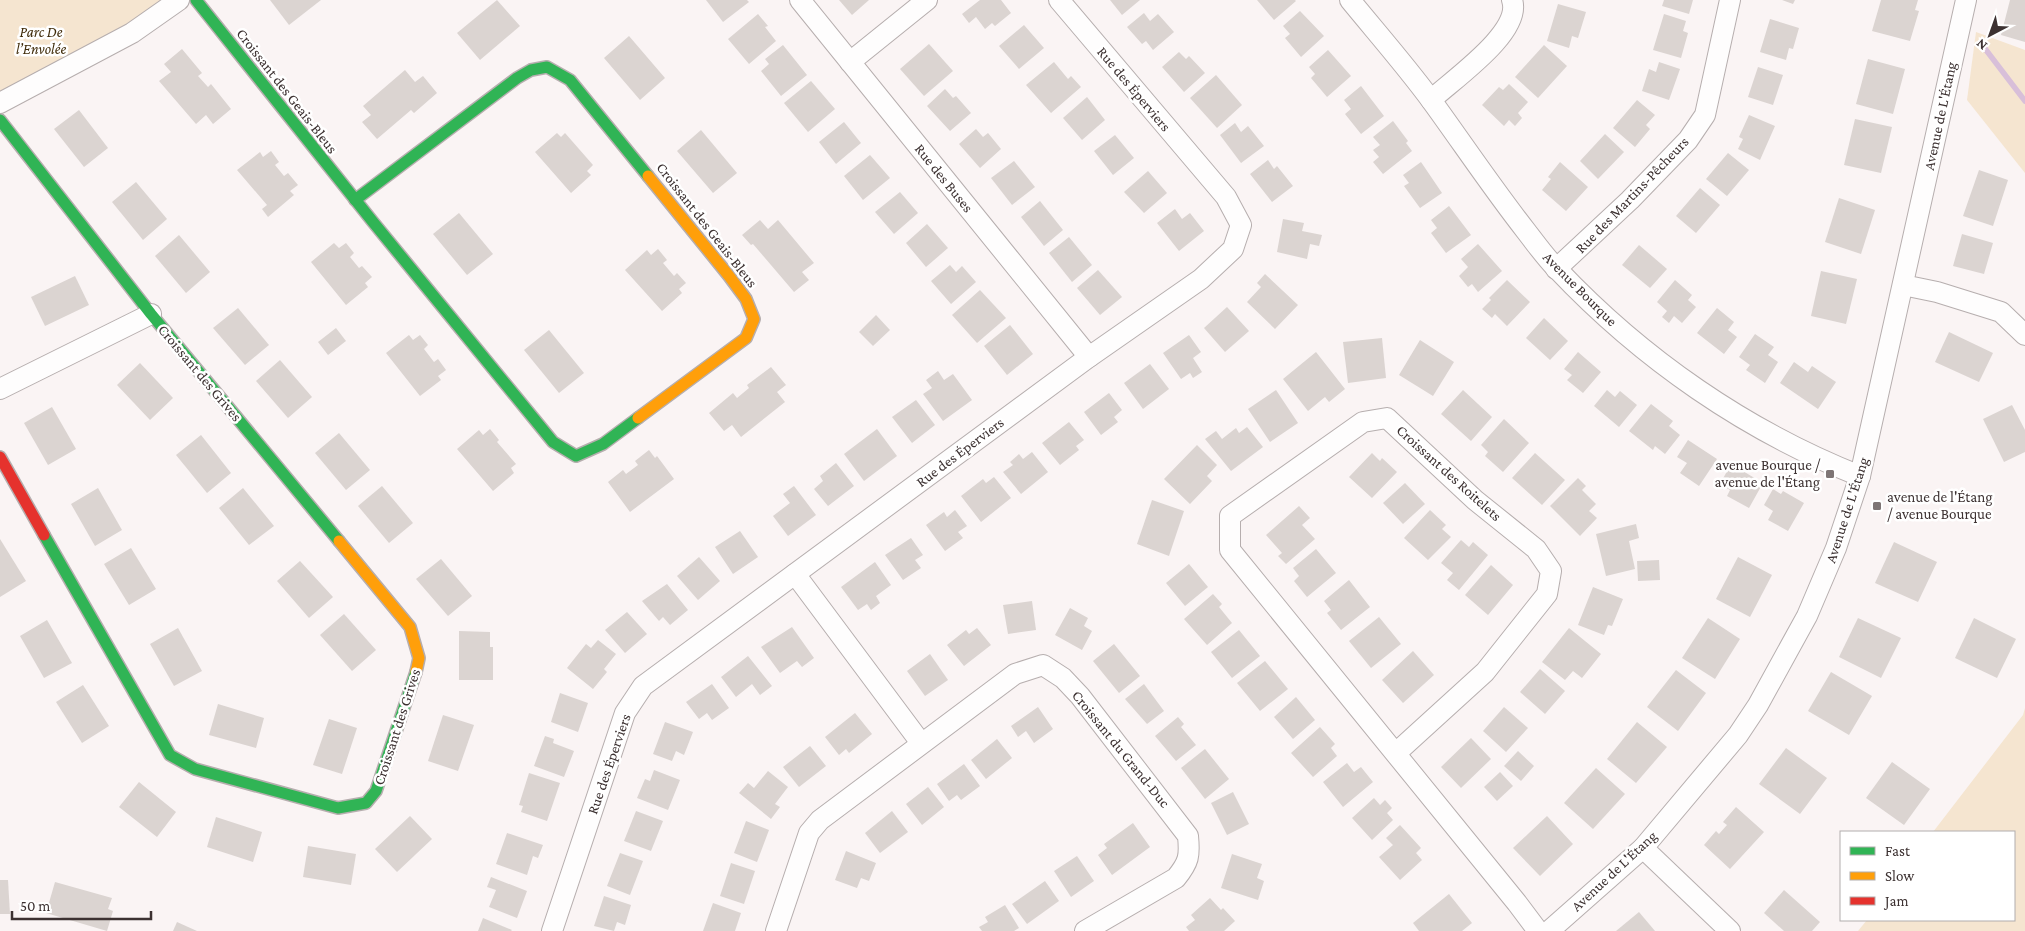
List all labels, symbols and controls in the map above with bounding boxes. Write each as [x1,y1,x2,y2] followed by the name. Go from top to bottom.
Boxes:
[1965,10,2015,60] north arrow
[16,24,66,57] park label: Parc De l’Envolée
[233,25,341,157] street label: Croissant des Geais-Bleus
[1972,35,1990,54] text: N
[1093,44,1174,135] street label: Rue des Éperviers
[1921,60,1960,172] street label: Avenue de L'Étang
[1572,133,1692,256] street label: Rue des Martins-Pêcheurs
[912,141,976,215] street label: Rue des Buses
[653,159,761,291] street label: Croissant des Geais-Bleus
[1539,249,1621,330] street label: Avenue Bourque
[155,322,245,425] street label: Croissant des Grives
[913,414,1008,491] street label: Rue des Éperviers
[1393,422,1505,524] street label: Croissant des Roitelets
[1822,455,1873,565] street label: Avenue de L'Étang
[1714,457,1821,491] place label: avenue Bourque / avenue de l'Étang
[1824,468,1836,480] marker: avenue Bourque / avenue de l'Étang
[1887,489,1993,523] place label: avenue de l'Étang / avenue Bourque
[1871,500,1883,512] marker: avenue de l'Étang / avenue Bourque
[371,667,423,787] street label: Croissant des Grives
[1069,687,1173,811] street label: Croissant du Grand-Duc
[584,712,635,817] street label: Rue des Éperviers
[1568,828,1661,915] street label: Avenue de L'Étang
[1840,831,2015,921] legend
[1885,843,1911,859] text: Fast
[1885,868,1915,884] text: Slow
[12,888,151,920] scale bar
[1883,893,1908,910] text: Jam
[20,898,50,914] text: 50 m

